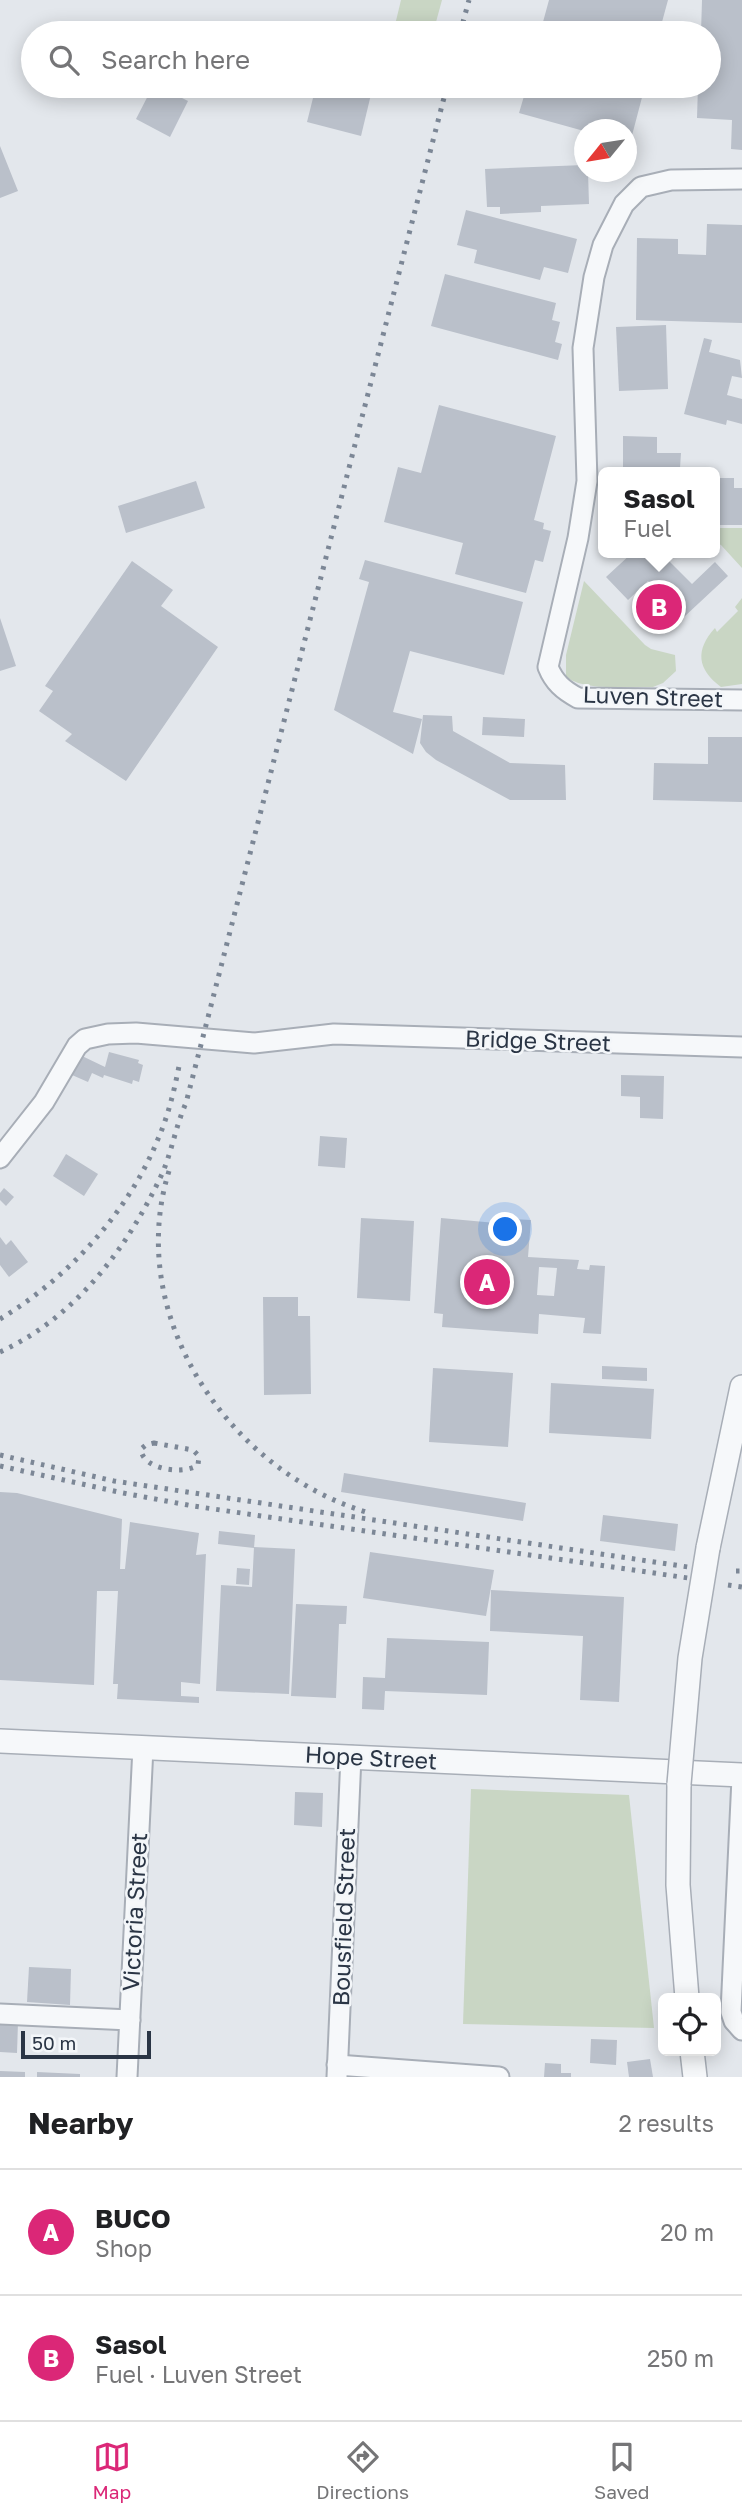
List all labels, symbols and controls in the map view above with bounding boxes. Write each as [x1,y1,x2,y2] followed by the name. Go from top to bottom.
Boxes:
[21,21,721,98] search box
[45,41,83,79] icon: search
[101,44,250,75] text: Search here
[574,119,637,182] north arrow
[598,467,720,558] popup
[623,483,695,514] text: Sasol
[623,514,672,542] text: Fuel
[636,581,682,633] pin: B
[582,680,724,712] street label: Luven Street
[465,1023,611,1057] street label: Bridge Street
[488,1212,522,1246] your location
[464,1256,510,1308] pin: A
[304,1740,438,1774] street label: Hope Street
[326,1827,360,2007] street label: Bousfield Street
[116,1832,152,1992] street label: Victoria Street
[658,1993,721,2056] map controls
[658,1993,721,2056] button: locate
[21,2028,150,2060] scale bar
[32,2031,76,2054] text: 50 m
[28,2105,133,2141] text: Nearby
[618,2109,714,2137] text: 2 results
[95,2203,171,2234] text: BUCO
[43,2218,59,2246] text: A
[660,2218,714,2246] text: 20 m
[95,2234,152,2262] text: Shop
[95,2329,166,2360] text: Sasol
[43,2344,59,2372] text: B
[647,2344,714,2372] text: 250 m
[95,2360,302,2388] text: Fuel · Luven Street
[92,2438,131,2503] tab: Map
[316,2438,409,2503] tab: Directions
[594,2438,650,2503] tab: Saved

